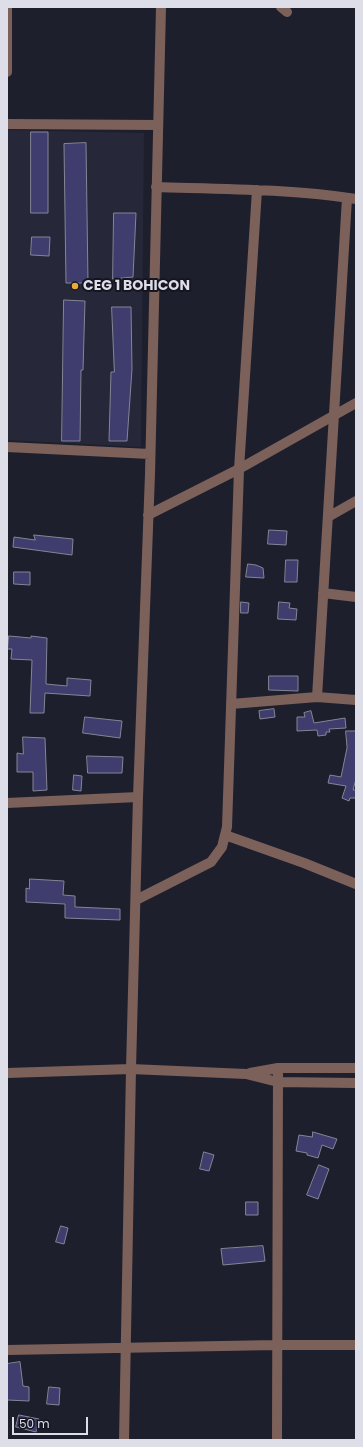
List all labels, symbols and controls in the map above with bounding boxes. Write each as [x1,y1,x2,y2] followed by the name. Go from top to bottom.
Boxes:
[83,278,190,294] place label: CEG 1 BOHICON
[70,281,80,291] marker: CEG 1 BOHICON
[14,1409,90,1435] scale bar
[19,1415,50,1432] text: 50 m

